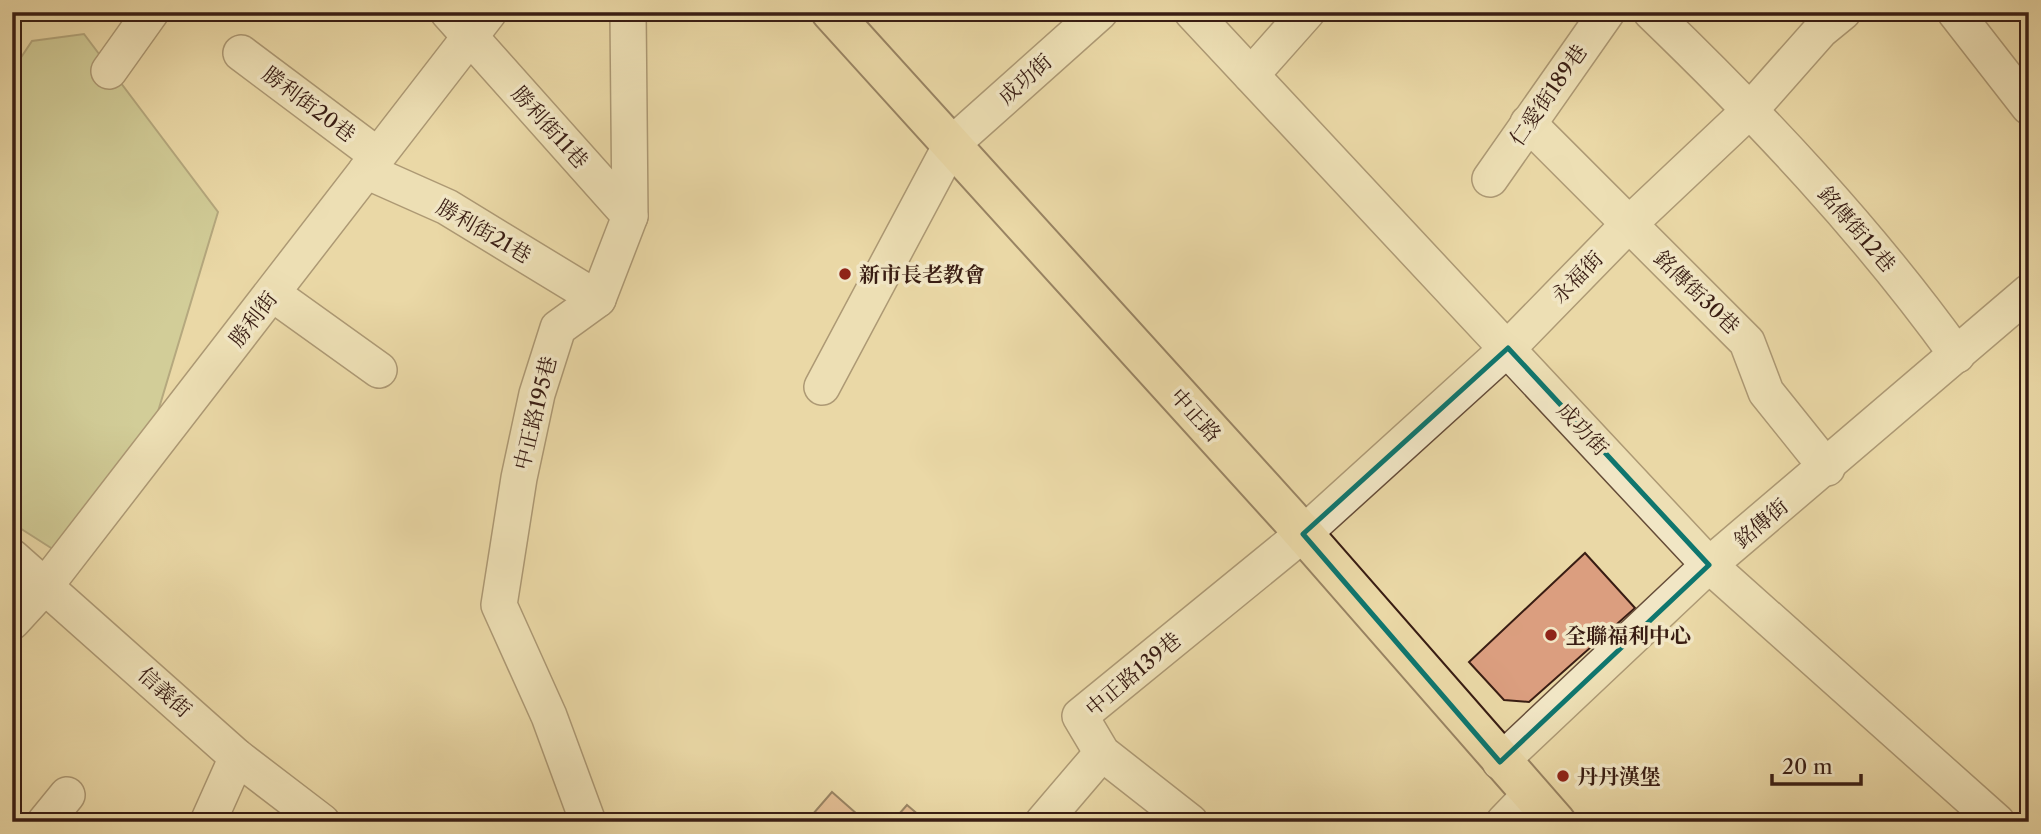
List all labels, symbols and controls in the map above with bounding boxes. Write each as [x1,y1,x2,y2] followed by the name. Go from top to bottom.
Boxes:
[1504,40,1592,150] street label: 仁愛街189巷
[993,49,1057,109] street label: 成功街
[258,61,360,147] street label: 勝利街20巷
[507,81,593,173] street label: 勝利街11巷
[1813,181,1901,277] street label: 銘傳街12巷
[432,194,536,268] street label: 勝利街21巷
[1649,245,1745,339] street label: 銘傳街30巷
[1546,246,1608,308] street label: 永福街
[859,262,985,287] place label: 新市長老教會
[837,266,853,282] marker: 新市長老教會
[224,286,282,352] street label: 勝利街
[509,353,561,473] street label: 中正路195巷
[1166,383,1226,447] street label: 中正路
[1552,397,1614,461] street label: 成功街
[1729,493,1793,553] street label: 銘傳街
[1565,623,1691,648] place label: 全聯福利中心
[1080,627,1186,721] street label: 中正路139巷
[1543,627,1559,643] marker: 全聯福利中心
[133,662,197,722] street label: 信義街
[1772,743,1861,787] scale bar
[1782,754,1833,779] text: 20 m
[1577,764,1661,789] place label: 丹丹漢堡
[1555,768,1571,784] marker: 丹丹漢堡

